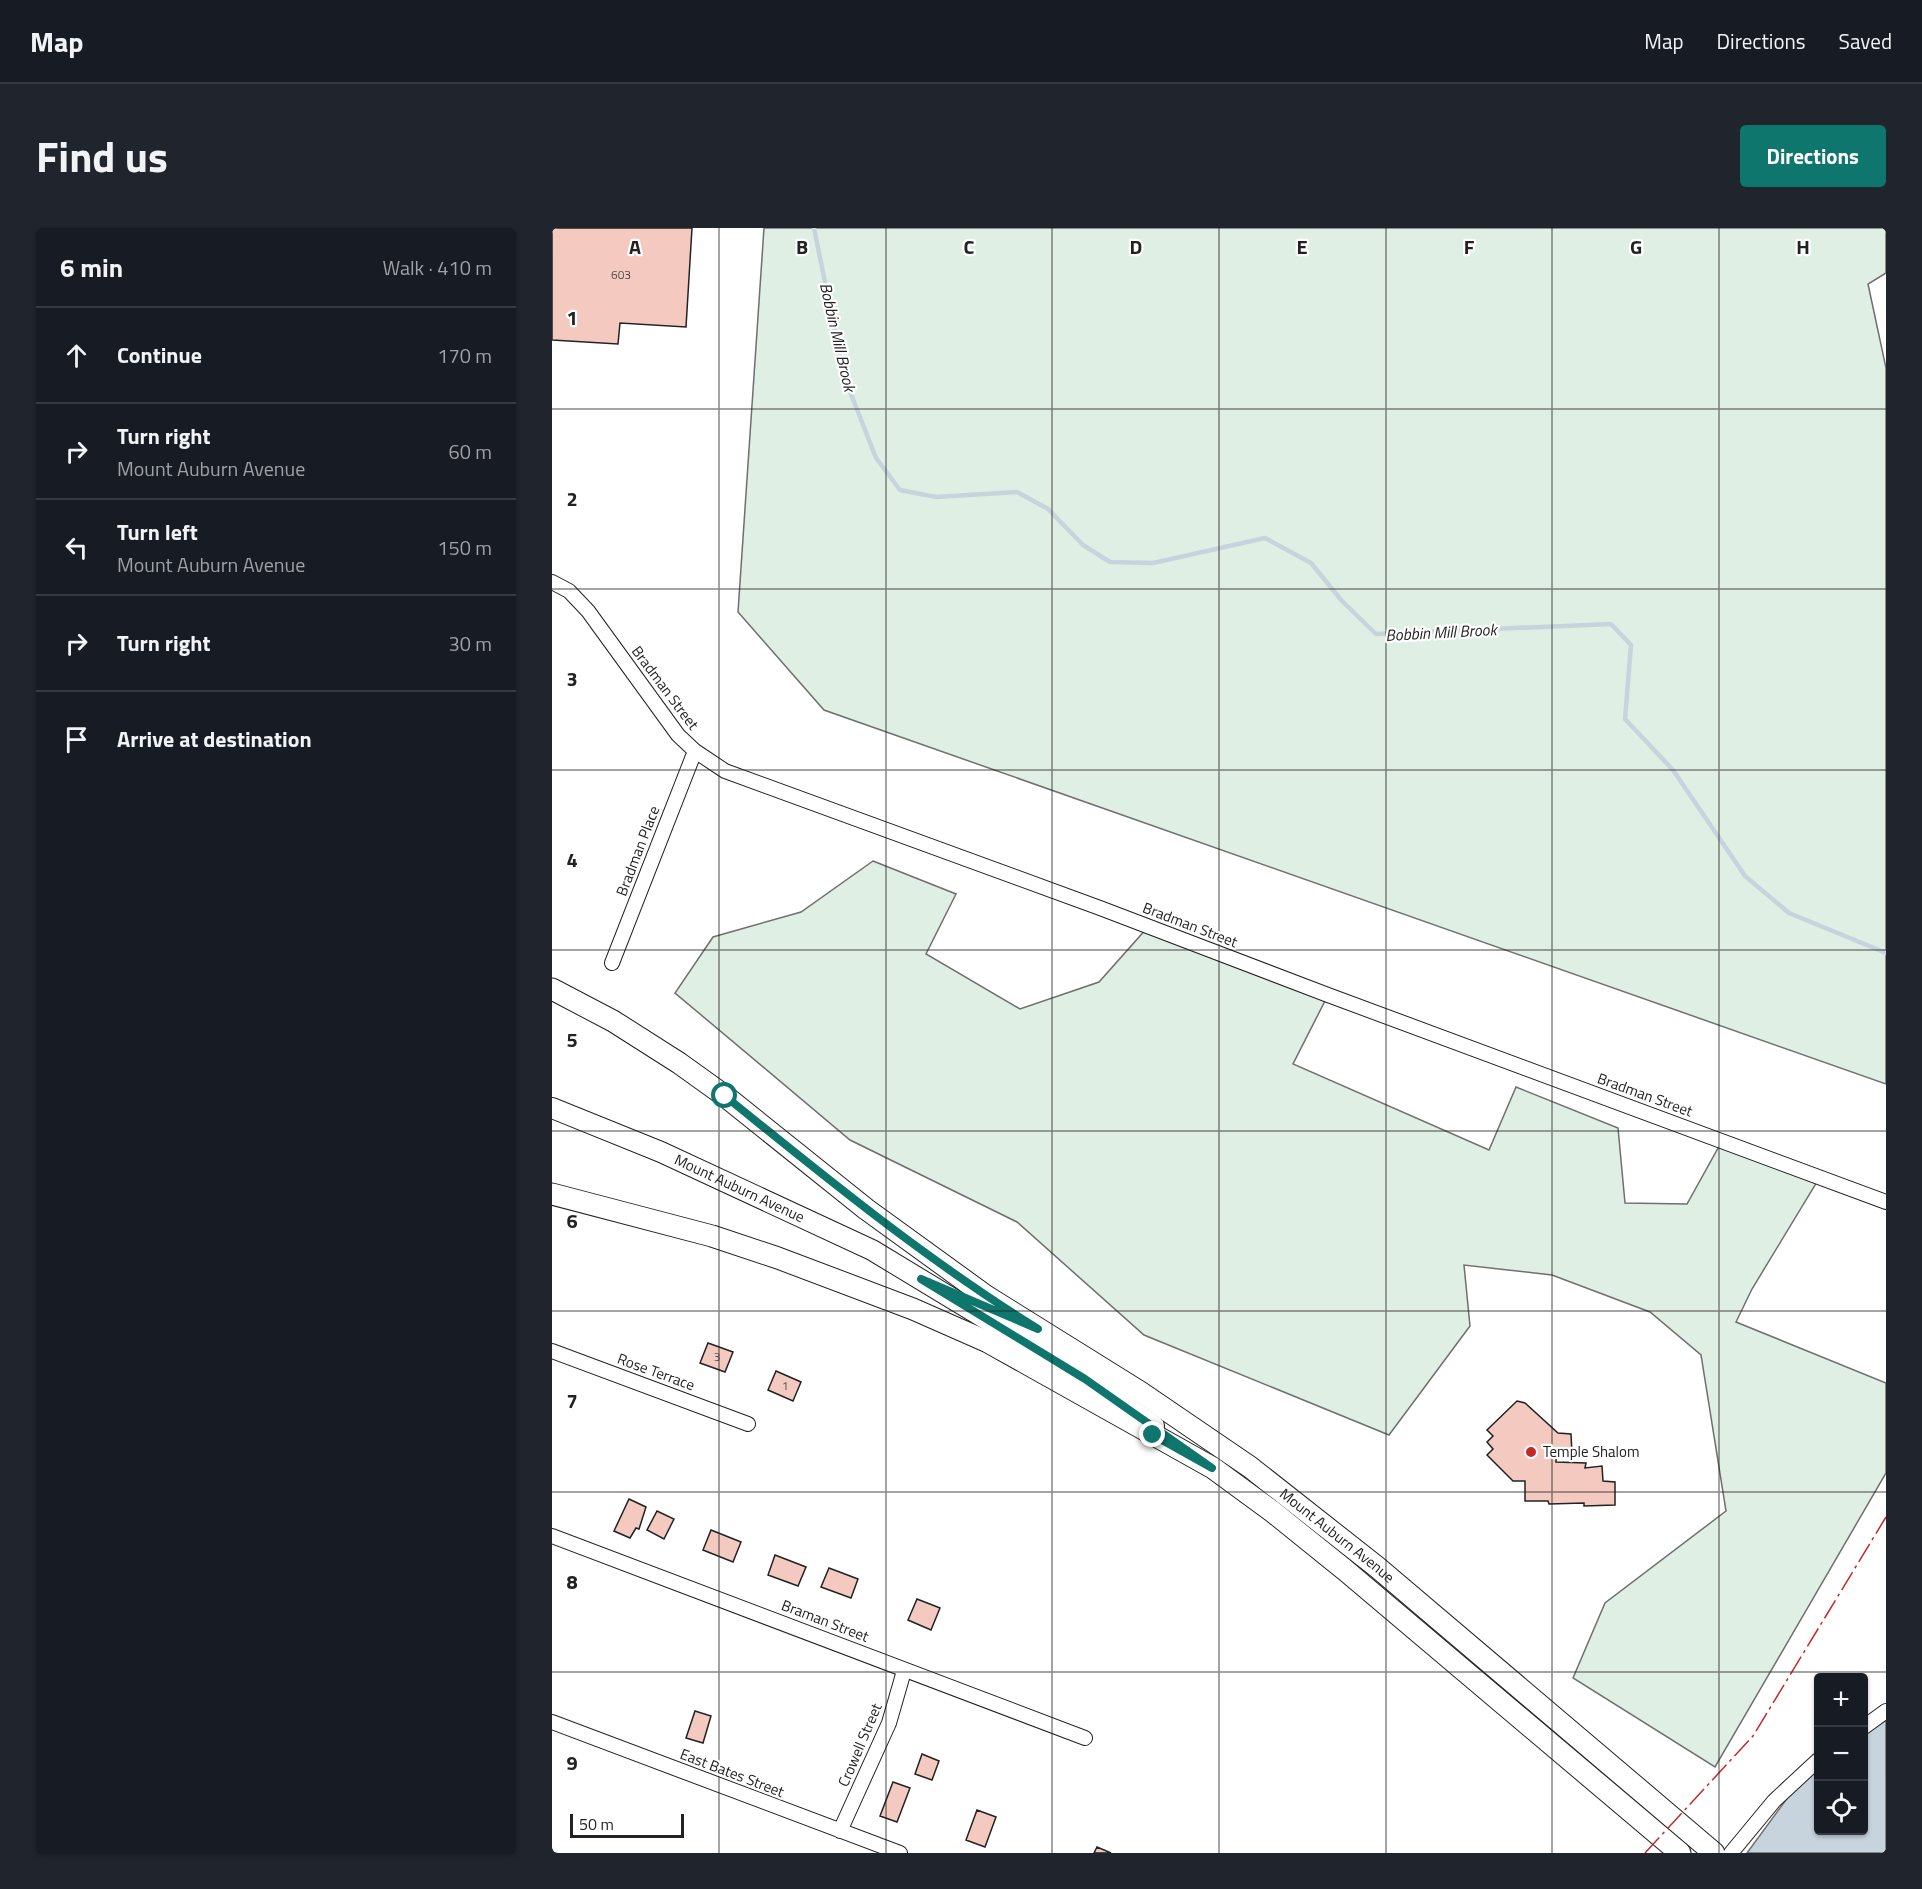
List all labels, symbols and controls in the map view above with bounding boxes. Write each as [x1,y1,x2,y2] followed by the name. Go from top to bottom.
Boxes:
[30,20,84,63] text: Map
[1644,25,1684,57] text: Map
[1717,25,1806,57] text: Directions
[1839,25,1892,57] text: Saved
[36,124,168,188] text: Find us
[1740,125,1886,187] button: Directions
[629,231,641,262] text: A
[796,231,808,262] text: B
[964,231,975,262] text: C
[1130,231,1142,262] text: D
[1296,231,1308,262] text: E
[1464,231,1475,262] text: F
[1630,231,1642,262] text: G
[1796,231,1810,262] text: H
[60,248,123,287] text: 6 min
[383,252,492,283] text: Walk · 410 m
[611,265,631,284] house number: 603
[814,280,863,396] water label: Bobbin Mill Brook
[566,302,578,333] text: 1
[117,338,202,372] text: Continue
[60,339,93,372] icon: ahead
[437,340,492,371] text: 170 m
[117,419,211,453] text: Turn right
[60,435,93,468] icon: right
[448,436,492,467] text: 60 m
[117,453,305,484] text: Mount Auburn Avenue
[566,483,578,514] text: 2
[117,515,198,549] text: Turn left
[60,531,93,564] icon: left
[437,532,492,563] text: 150 m
[117,549,305,580] text: Mount Auburn Avenue
[1385,617,1499,647] water label: Bobbin Mill Brook
[117,626,211,660] text: Turn right
[60,627,93,660] icon: right
[448,628,492,659] text: 30 m
[626,641,705,735] street label: Bradman Street
[566,663,578,694] text: 3
[117,722,312,756] text: Arrive at destination
[60,723,93,756] icon: arrive
[610,802,665,899] street label: Bradman Place
[566,844,578,875] text: 4
[1139,896,1242,953] street label: Bradman Street
[566,1024,578,1055] text: 5
[1594,1067,1697,1123] street label: Bradman Street
[711,1082,737,1108] route start
[671,1148,809,1228] street label: Mount Auburn Avenue
[566,1205,578,1236] text: 6
[614,1347,698,1396] street label: Rose Terrace
[714,1347,720,1366] house number: 3
[782,1376,788,1395] house number: 1
[566,1385,578,1416] text: 7
[1139,1421,1165,1447] route end
[1543,1440,1640,1463] place label: Temple Shalom
[1524,1445,1538,1459] marker: Temple Shalom
[1275,1482,1400,1588] street label: Mount Auburn Avenue
[566,1566,578,1597] text: 8
[778,1593,873,1648] street label: Braman Street
[1814,1673,1868,1835] map controls
[1814,1673,1868,1727] button: +
[832,1699,888,1790] street label: Crowell Street
[1814,1727,1868,1781] button: −
[677,1742,788,1803] street label: East Bates Street
[566,1747,578,1778] text: 9
[1814,1781,1868,1835] button: locate
[570,1811,684,1838] scale bar
[579,1812,614,1836] text: 50 m

